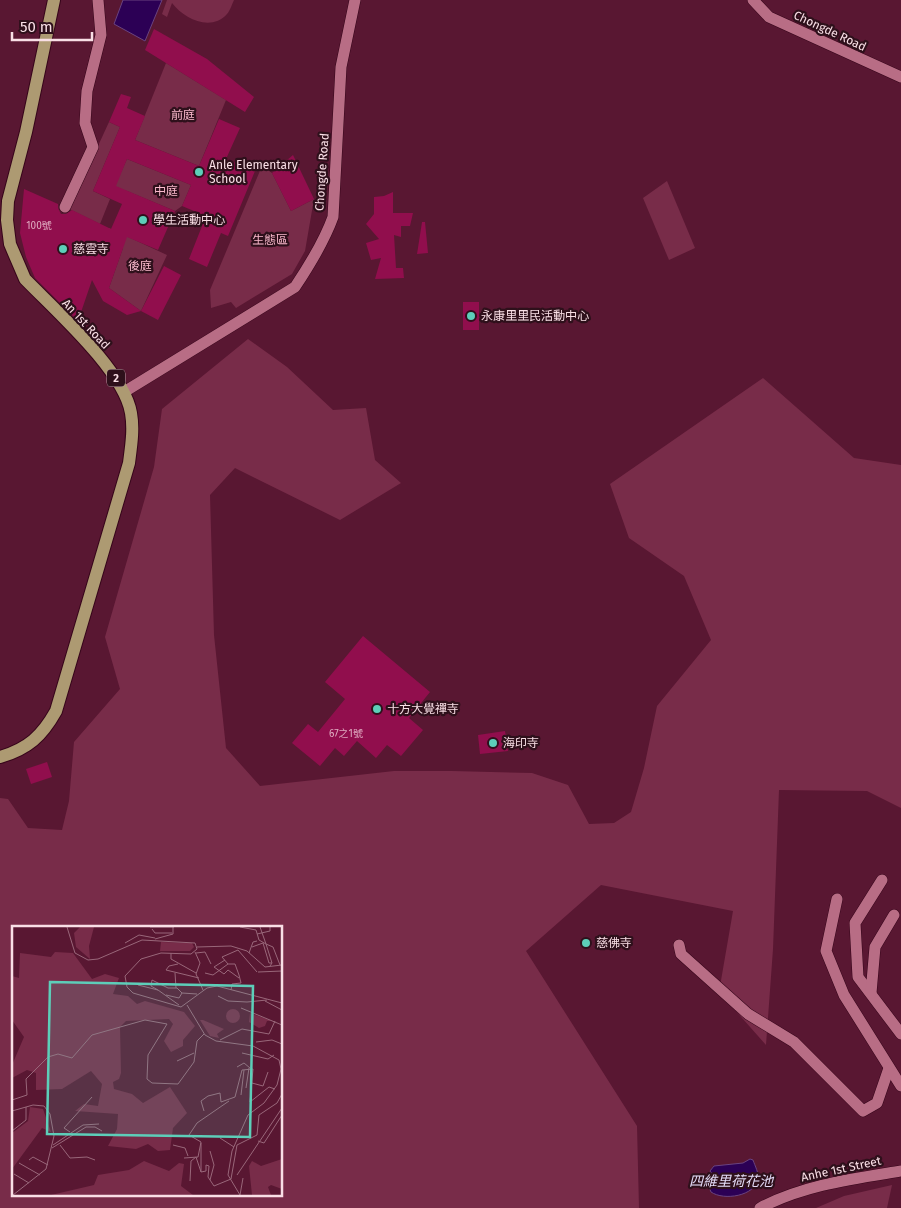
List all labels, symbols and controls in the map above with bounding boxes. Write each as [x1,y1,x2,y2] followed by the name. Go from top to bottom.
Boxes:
[792,8,868,54] street label: Chongde Road
[12,10,92,42] scale bar
[20,18,53,36] text: 50 m
[171,108,195,122] park label: 前庭
[312,132,332,212] street label: Chongde Road
[209,158,298,186] place label: Anle Elementary School
[193,166,205,178] marker: Anle Elementary School
[154,184,178,198] park label: 中庭
[153,213,225,227] place label: 學生活動中心
[137,214,149,226] marker: 學生活動中心
[26,220,52,232] house number: 100號
[252,233,288,247] park label: 生態區
[73,242,109,256] place label: 慈雲寺
[57,243,69,255] marker: 慈雲寺
[128,259,152,273] park label: 後庭
[59,296,113,352] street label: An 1st Road
[481,309,589,323] place label: 永康里里民活動中心
[465,310,477,322] marker: 永康里里民活動中心
[107,369,125,386] road number: 2
[387,702,459,716] place label: 十方大覺禪寺
[371,703,383,715] marker: 十方大覺禪寺
[329,728,363,740] house number: 67之1號
[503,736,539,750] place label: 海印寺
[487,737,499,749] marker: 海印寺
[12,926,282,1196] inset map
[596,936,632,950] place label: 慈佛寺
[580,937,592,949] marker: 慈佛寺
[800,1154,883,1184] street label: Anhe 1st Street
[689,1173,775,1190] water label: 四維里荷花池

